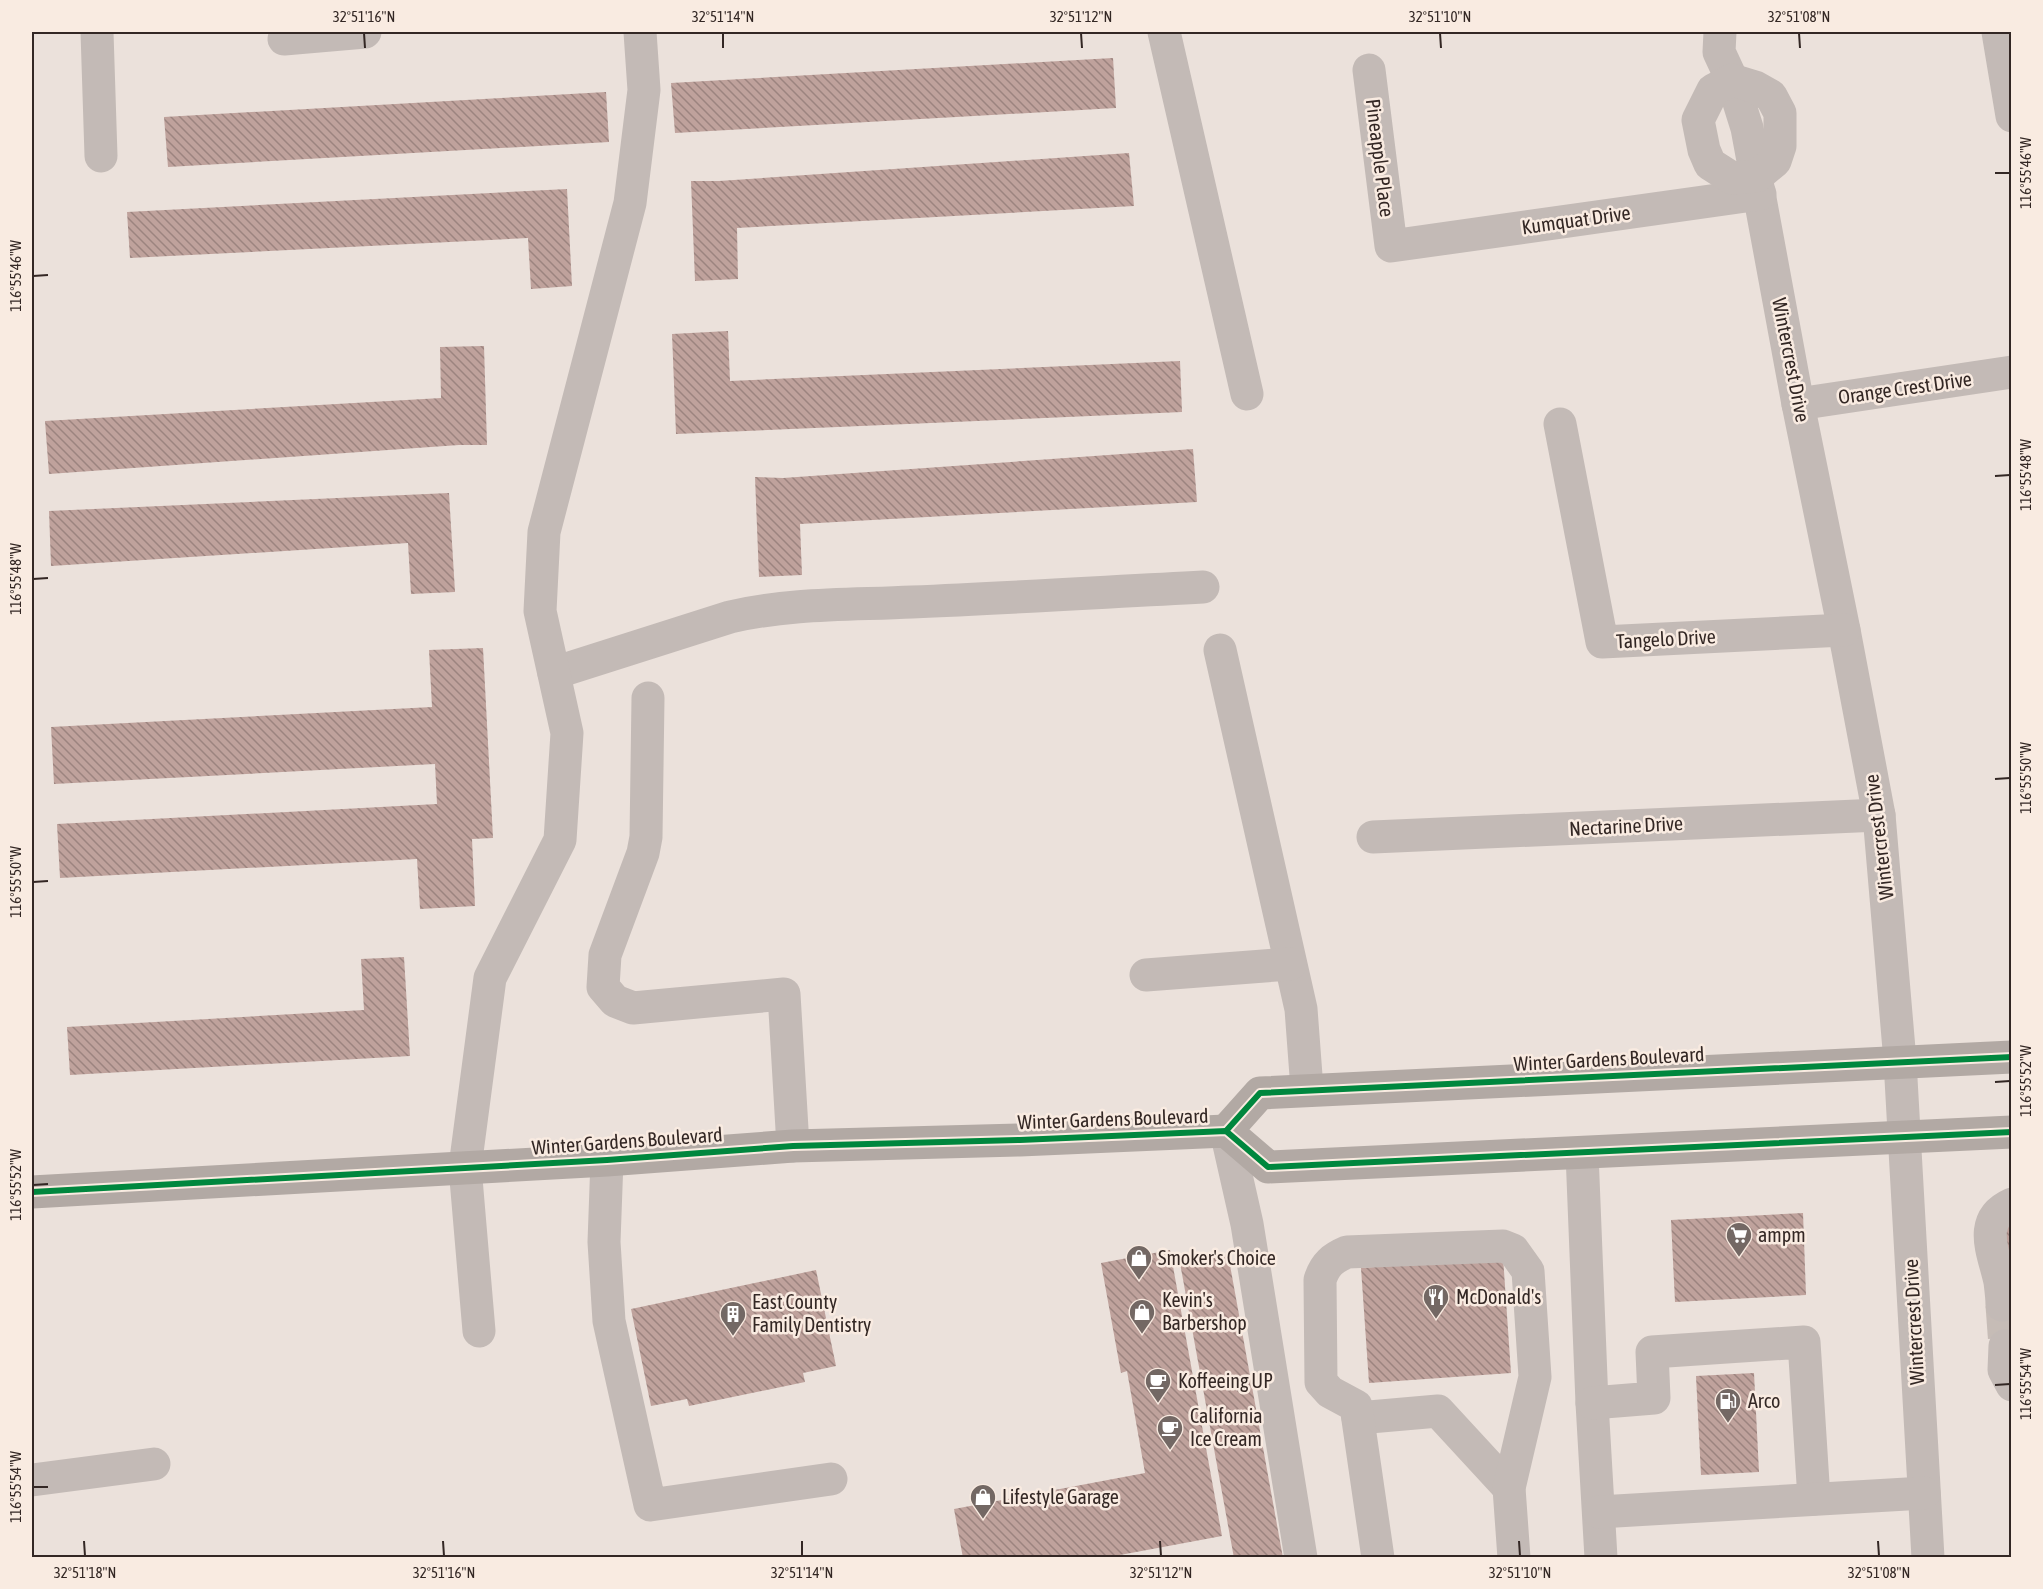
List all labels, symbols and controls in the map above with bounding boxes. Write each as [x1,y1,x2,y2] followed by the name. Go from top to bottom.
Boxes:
[333,8,395,25] text: 32°51'16"N
[692,8,754,25] text: 32°51'14"N
[1050,8,1112,25] text: 32°51'12"N
[1409,8,1471,25] text: 32°51'10"N
[1768,8,1830,25] text: 32°51'08"N
[1362,98,1399,218] street label: Pineapple Place
[2017,137,2034,209] text: 116°55'46"W
[1520,201,1632,239] street label: Kumquat Drive
[7,240,24,312] text: 116°55'46"W
[1768,296,1815,424] street label: Wintercrest Drive
[1837,367,1973,408] street label: Orange Crest Drive
[2017,439,2034,511] text: 116°55'48"W
[7,543,24,615] text: 116°55'48"W
[1616,624,1716,653] street label: Tangelo Drive
[2017,742,2034,814] text: 116°55'50"W
[1859,773,1898,901] street label: Wintercrest Drive
[1568,811,1684,840] street label: Nectarine Drive
[7,846,24,918] text: 116°55'50"W
[1513,1042,1705,1075] street label: Winter Gardens Boulevard
[2017,1045,2034,1117] text: 116°55'52"W
[1017,1104,1209,1133] street label: Winter Gardens Boulevard
[531,1122,723,1159] street label: Winter Gardens Boulevard
[7,1149,24,1221] text: 116°55'52"W
[1724,1220,1754,1258] supermarket icon: ampm
[1758,1223,1806,1246] place label: ampm
[1124,1243,1154,1281] shop icon: Smoker's Choice
[1158,1246,1276,1269] place label: Smoker's Choice
[1899,1258,1928,1386] street label: Wintercrest Drive
[1421,1282,1451,1320] restaurant icon: McDonald's
[1456,1285,1541,1308] place label: McDonald's
[1162,1288,1247,1334] place label: Kevin's Barbershop
[752,1290,871,1336] place label: East County Family Dentistry
[1127,1297,1157,1335] shop icon: Kevin's Barbershop
[718,1299,748,1337] building icon: East County Family Dentistry
[2017,1348,2034,1420] text: 116°55'54"W
[1143,1366,1173,1404] cafe icon: Koffeeing UP
[1178,1369,1273,1392] place label: Koffeeing UP
[1713,1386,1743,1424] fuel station icon: Arco
[1748,1389,1781,1412] place label: Arco
[1190,1404,1263,1450] place label: California Ice Cream
[1155,1413,1185,1451] cafe icon: California Ice Cream
[7,1451,24,1523] text: 116°55'54"W
[968,1482,998,1520] shop icon: Lifestyle Garage
[1002,1485,1119,1508] place label: Lifestyle Garage
[54,1564,116,1581] text: 32°51'18"N
[413,1564,475,1581] text: 32°51'16"N
[771,1564,833,1581] text: 32°51'14"N
[1130,1564,1192,1581] text: 32°51'12"N
[1489,1564,1551,1581] text: 32°51'10"N
[1848,1564,1910,1581] text: 32°51'08"N

